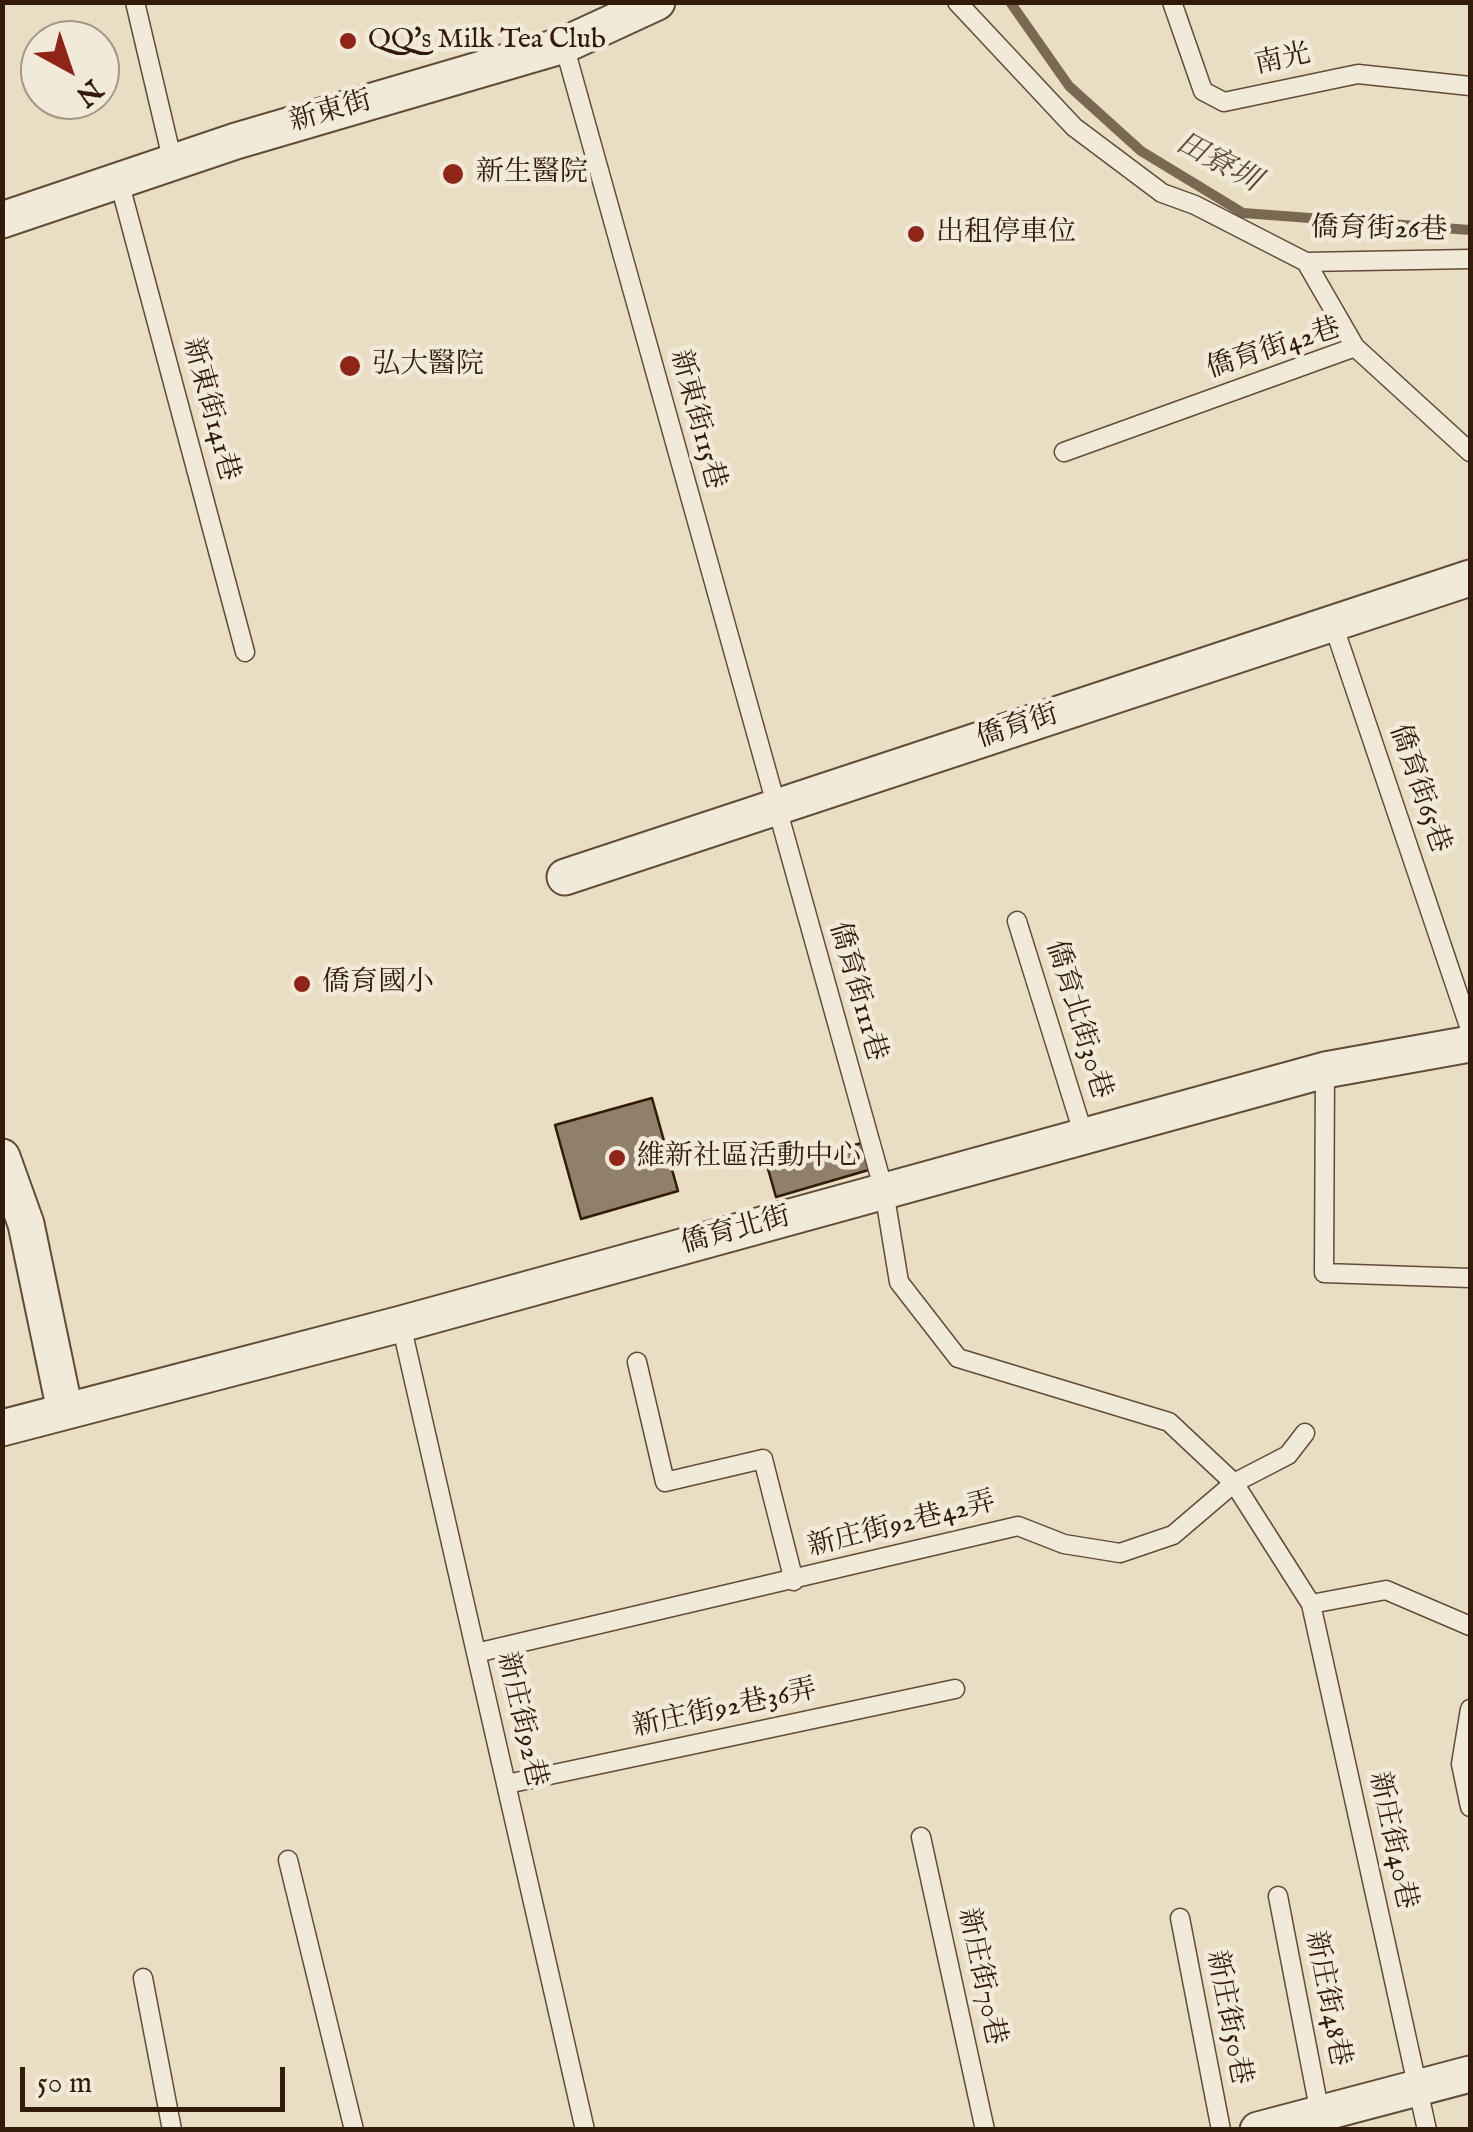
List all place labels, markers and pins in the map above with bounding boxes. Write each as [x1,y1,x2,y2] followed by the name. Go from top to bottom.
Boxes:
[368,24,606,58] place label: QQ's Milk Tea Club
[337,30,359,52] marker: QQ's Milk Tea Club
[476,157,588,191] place label: 新生醫院
[440,161,466,187] marker: 新生醫院
[936,217,1076,251] place label: 出租停車位
[905,223,927,245] marker: 出租停車位
[372,349,484,383] place label: 弘大醫院
[337,353,363,379] marker: 弘大醫院
[322,967,434,1001] place label: 僑育國小
[291,973,313,995] marker: 僑育國小
[637,1141,861,1175] place label: 維新社區活動中心
[606,1147,628,1169] marker: 維新社區活動中心

